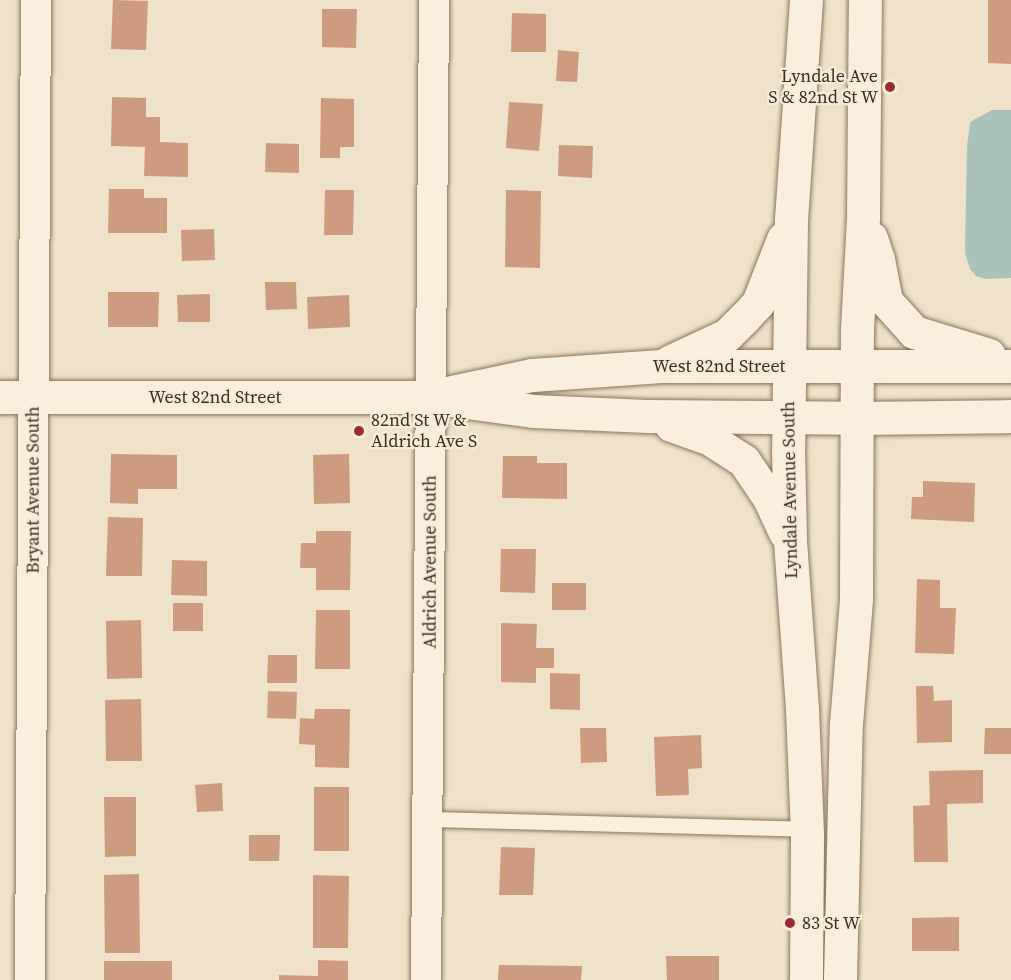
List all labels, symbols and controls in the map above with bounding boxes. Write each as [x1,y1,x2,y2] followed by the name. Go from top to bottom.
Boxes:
[768,66,878,109] place label: Lyndale Ave S & 82nd St W
[883,80,897,94] marker: Lyndale Ave S & 82nd St W
[653,355,785,377] street label: West 82nd Street
[149,386,281,408] street label: West 82nd Street
[778,401,802,579] street label: Lyndale Avenue South
[22,406,44,574] street label: Bryant Avenue South
[371,410,477,452] place label: 82nd St W & Aldrich Ave S
[352,424,366,438] marker: 82nd St W & Aldrich Ave S
[419,475,441,649] street label: Aldrich Avenue South
[802,912,861,934] place label: 83 St W
[783,916,797,930] marker: 83 St W

